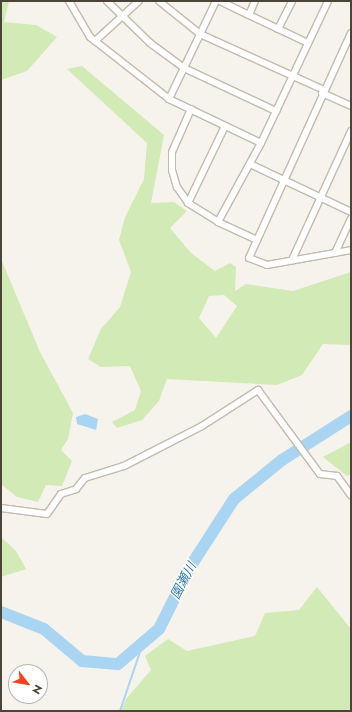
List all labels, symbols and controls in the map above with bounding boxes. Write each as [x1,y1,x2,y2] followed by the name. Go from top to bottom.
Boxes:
[168,560,200,602] water label: 園瀬川
[8,664,48,704] north arrow
[28,682,47,698] text: N

